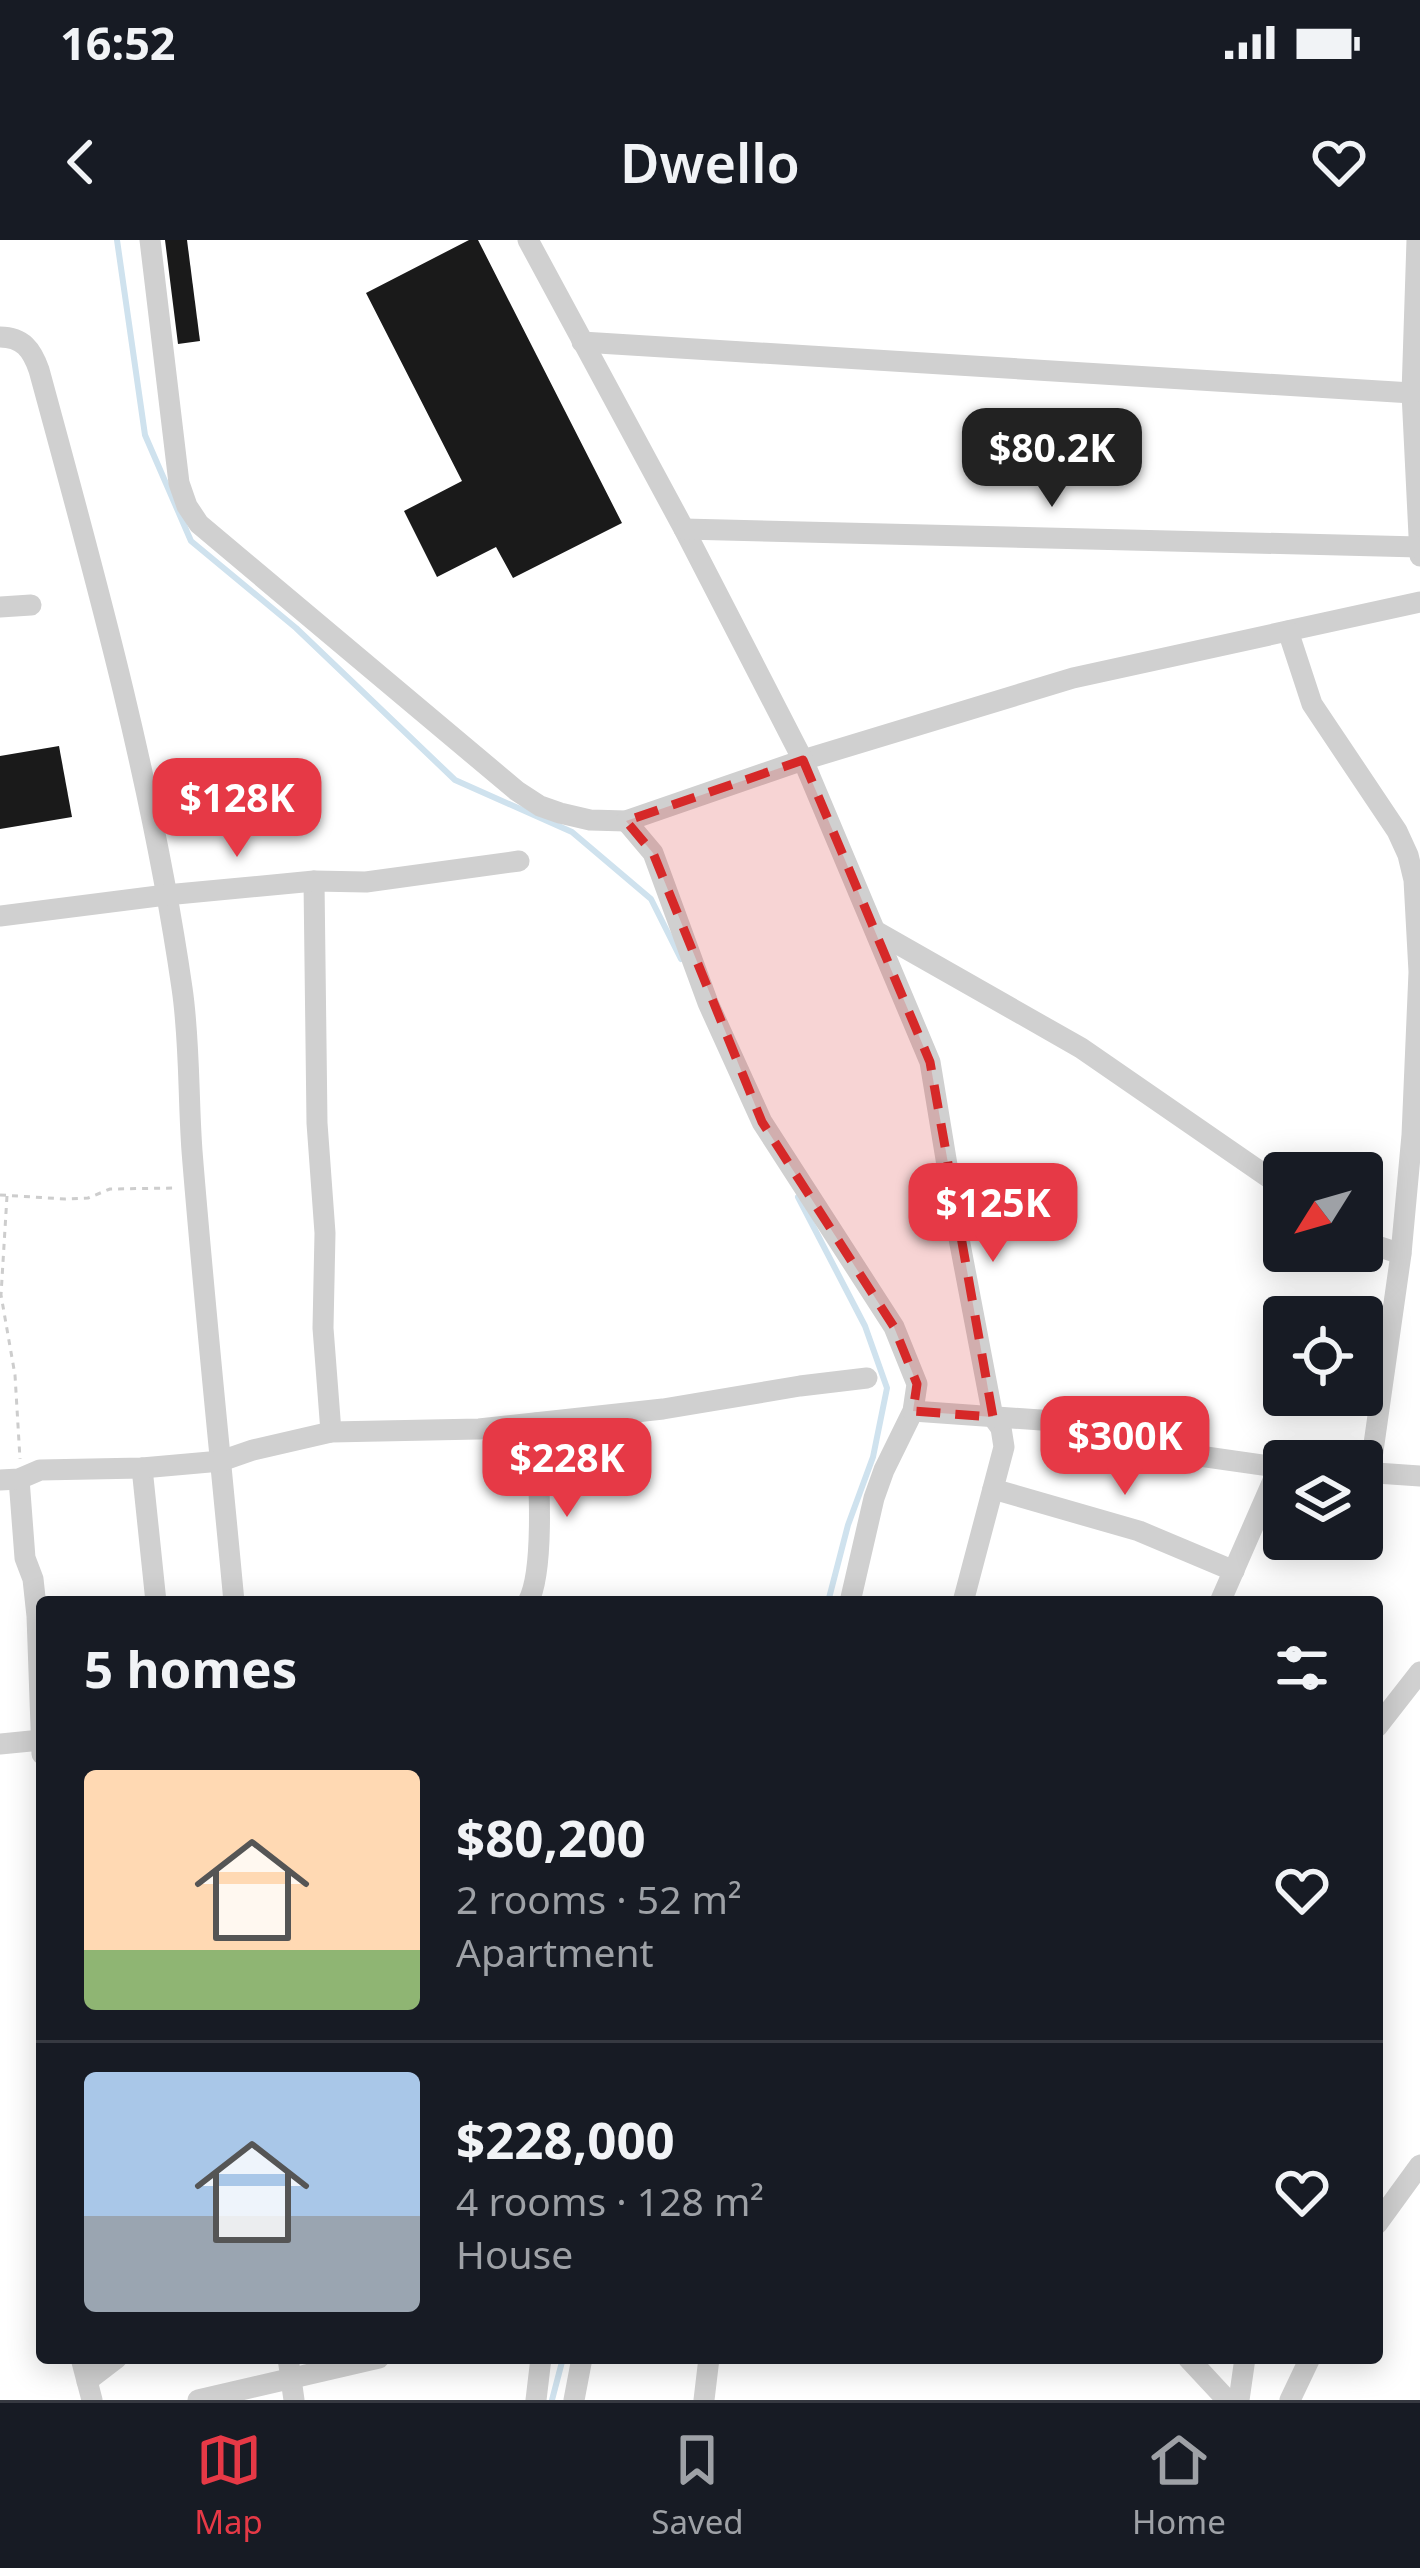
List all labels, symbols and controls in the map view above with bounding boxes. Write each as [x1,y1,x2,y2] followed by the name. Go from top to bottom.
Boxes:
[60,12,176,73] text: 16:52
[620,125,800,199] text: Dwello
[48,129,114,195] icon: back
[1306,129,1372,195] icon: heart
[954,408,1150,510] pin: $80.2K
[989,420,1115,473] text: $80.2K
[153,758,321,860] pin: $128K
[179,770,295,823] text: $128K
[1263,1152,1383,1272] north arrow
[1263,1152,1383,1560] map controls
[909,1163,1077,1265] pin: $125K
[935,1175,1051,1228] text: $125K
[1263,1296,1383,1416] button: locate
[1041,1396,1209,1498] pin: $300K
[1067,1408,1183,1461] text: $300K
[483,1418,651,1520] pin: $228K
[509,1430,625,1483] text: $228K
[1263,1440,1383,1560] button: layers
[84,1633,297,1703] text: 5 homes
[1269,1635,1335,1701] icon: filters
[456,1802,646,1872] text: $80,200
[180,1818,324,1962] icon: home
[1269,1857,1335,1923] icon: heart
[456,1872,742,1925] text: 2 rooms · 52 m²
[456,1925,654,1978] text: Apartment
[456,2104,675,2174] text: $228,000
[180,2120,324,2264] icon: home
[1269,2159,1335,2225] icon: heart
[456,2174,764,2227] text: 4 rooms · 128 m²
[456,2227,573,2280] text: House
[194,2427,263,2544] tab: Map
[651,2427,744,2544] tab: Saved
[1132,2427,1226,2544] tab: Home

